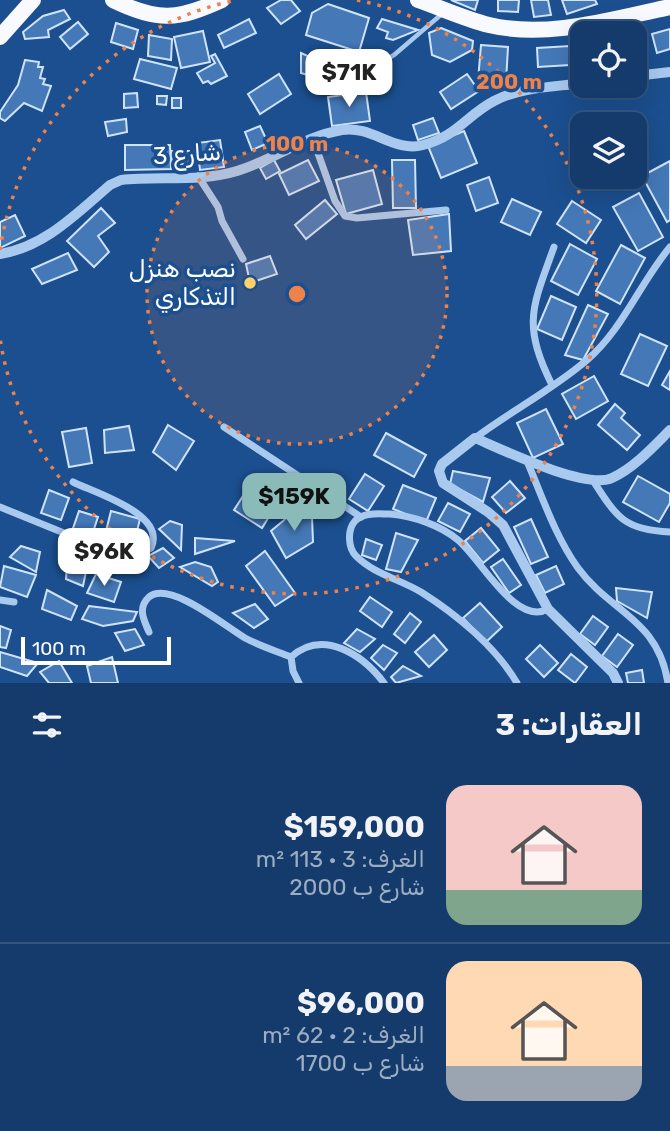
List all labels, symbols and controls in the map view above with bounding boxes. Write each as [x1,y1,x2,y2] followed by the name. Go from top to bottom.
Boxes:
[570,21,647,189] map controls
[570,21,647,98] button: locate
[308,50,390,109] pin: $71K
[321,58,377,86] text: $71K
[476,69,542,94] text: 200 m
[570,112,647,189] button: layers
[266,131,328,156] text: 100 m
[152,138,222,172] street label: شارع 3
[129,255,236,314] place label: نصب هنزل التذكاري
[242,275,258,291] marker: نصب هنزل التذكاري
[285,282,309,306] centre of rings
[245,474,343,533] pin: $159K
[258,482,330,510] text: $159K
[63,528,145,588] pin: $96K
[74,537,134,565] text: $96K
[21,634,172,666] scale bar
[32,637,86,660] text: 100 m
[28,706,66,744] icon: filters
[496,707,642,743] text: العقارات: 3
[284,809,425,845] text: $159,000
[502,813,586,897] icon: home
[256,845,425,873] text: الغرف: 3 · 113 m²
[289,873,425,901] text: شارع ب 2000
[297,985,425,1021] text: $96,000
[502,989,586,1073] icon: home
[262,1021,425,1049] text: الغرف: 2 · 62 m²
[296,1049,425,1077] text: شارع ب 1700

